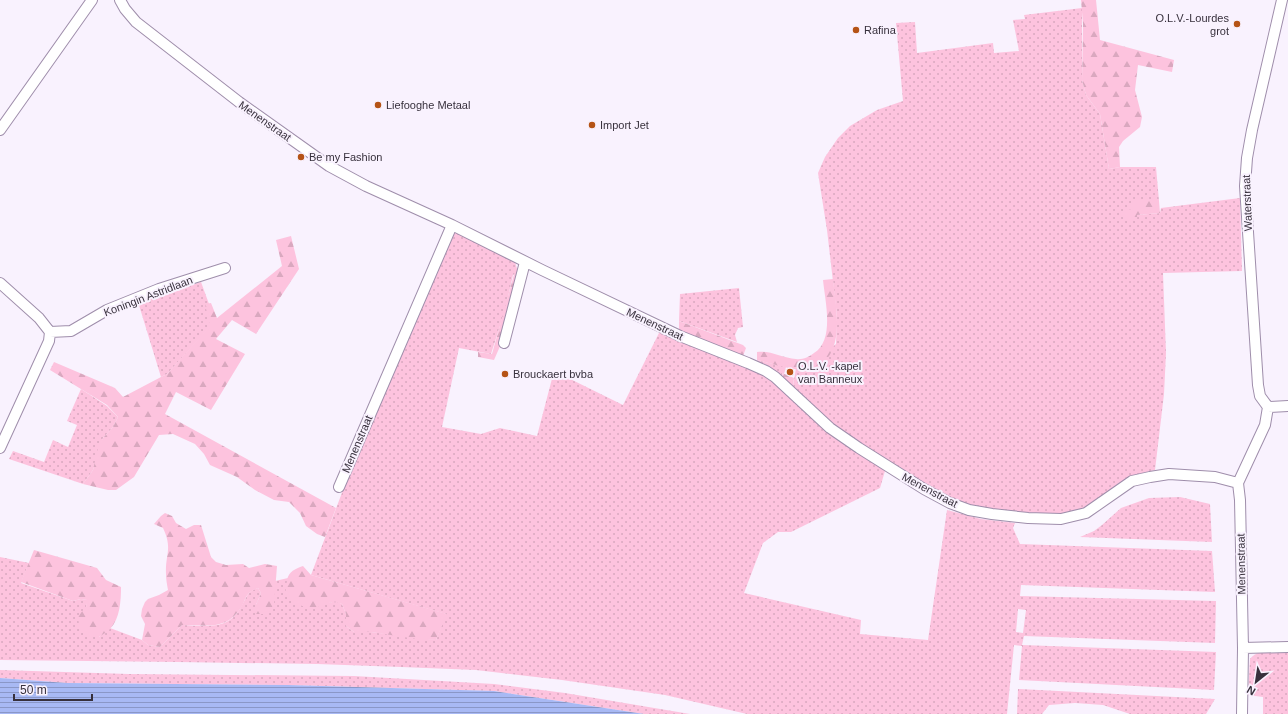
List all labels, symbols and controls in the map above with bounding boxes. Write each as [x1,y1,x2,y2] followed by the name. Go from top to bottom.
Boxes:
[1155,12,1229,37] place label: O.L.V.-Lourdes grot
[1232,19,1242,29] marker: O.L.V.-Lourdes grot
[864,24,897,36] place label: Rafina
[851,25,861,35] marker: Rafina
[237,99,293,143] street label: Menenstraat
[386,99,470,111] place label: Liefooghe Metaal
[373,100,383,110] marker: Liefooghe Metaal
[600,119,649,131] place label: Import Jet
[587,120,597,130] marker: Import Jet
[309,151,382,163] place label: Be my Fashion
[296,152,306,162] marker: Be my Fashion
[1240,175,1254,231] street label: Waterstraat
[102,274,194,318] street label: Koningin Astridlaan
[625,306,685,342] street label: Menenstraat
[798,360,863,385] place label: O.L.V. -kapel van Banneux
[785,367,795,377] marker: O.L.V. -kapel van Banneux
[513,368,594,380] place label: Brouckaert bvba
[500,369,510,379] marker: Brouckaert bvba
[340,414,374,474] street label: Menenstraat
[900,470,960,510] street label: Menenstraat
[1234,533,1248,595] street label: Menenstraat
[1236,662,1276,702] north arrow
[14,676,92,702] scale bar
[20,683,47,697] text: 50 m
[1245,683,1257,698] text: N

